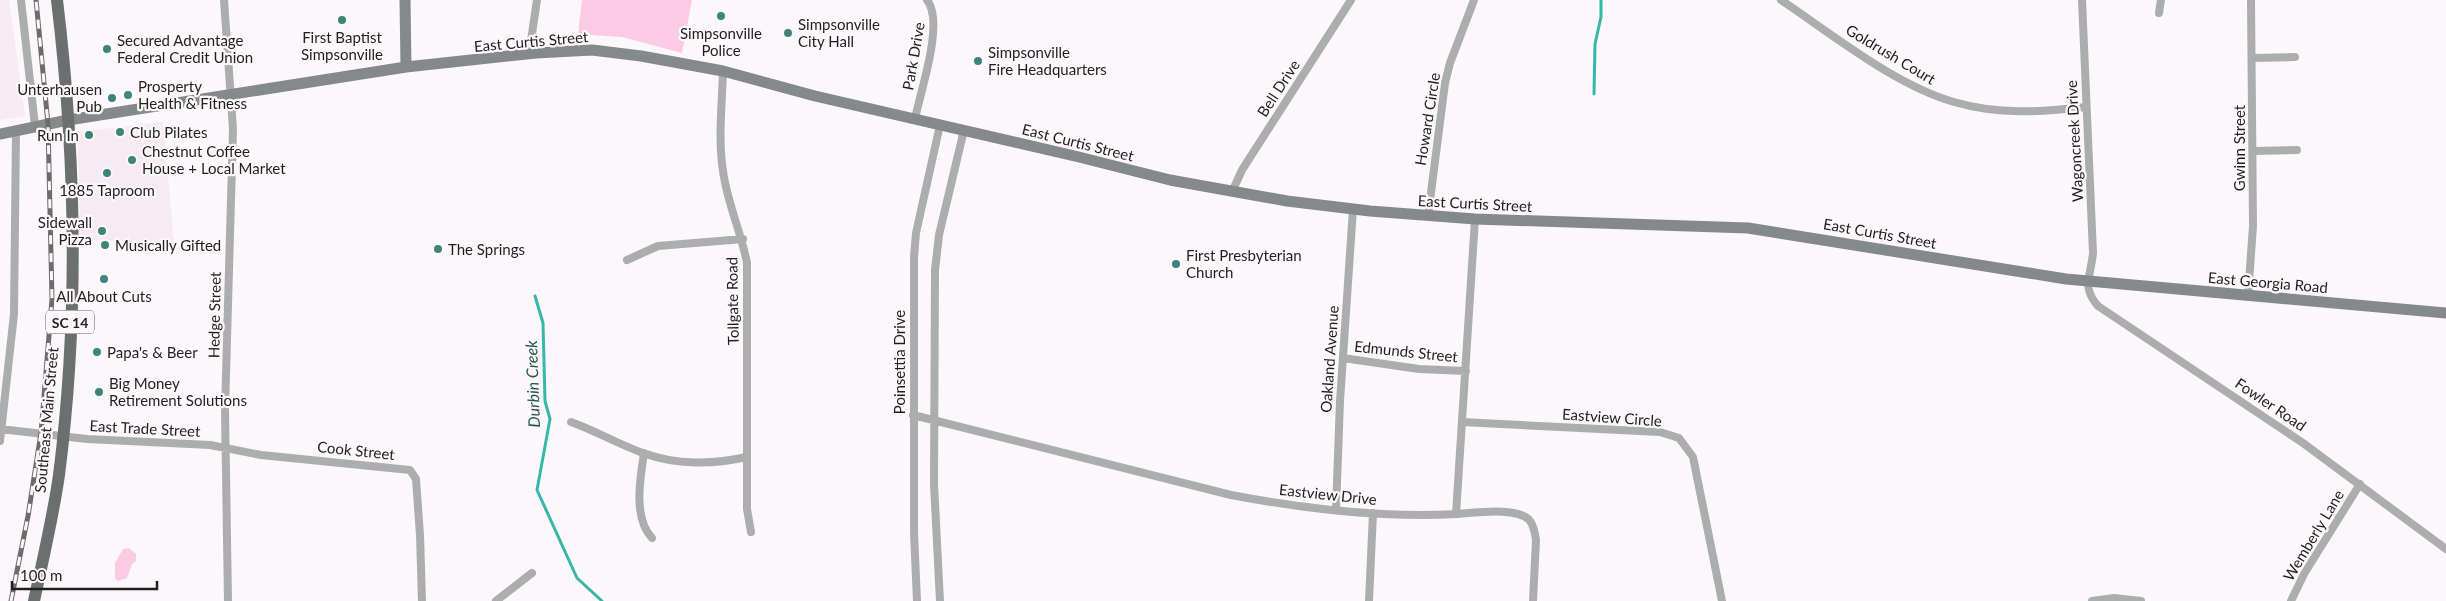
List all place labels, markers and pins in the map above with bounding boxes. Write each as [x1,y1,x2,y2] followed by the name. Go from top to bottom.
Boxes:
[715,10,727,22] marker: Simpsonville Police
[336,14,348,26] marker: First Baptist Simpsonville
[798,15,880,50] place label: Simpsonville City Hall
[680,24,762,59] place label: Simpsonville Police
[782,27,794,39] marker: Simpsonville City Hall
[301,28,383,63] place label: First Baptist Simpsonville
[117,31,253,66] place label: Secured Advantage Federal Credit Union
[101,43,113,55] marker: Secured Advantage Federal Credit Union
[988,43,1107,78] place label: Simpsonville Fire Headquarters
[972,55,984,67] marker: Simpsonville Fire Headquarters
[138,77,247,112] place label: Prosperty Health & Fitness
[17,80,102,115] place label: Unterhausen Pub
[122,89,134,101] marker: Prosperty Health & Fitness
[106,92,118,104] marker: Unterhausen Pub
[130,123,207,141] place label: Club Pilates
[37,126,79,144] place label: Run In
[114,126,126,138] marker: Club Pilates
[83,129,95,141] marker: Run In
[142,142,286,177] place label: Chestnut Coffee House + Local Market
[126,154,138,166] marker: Chestnut Coffee House + Local Market
[101,167,113,179] marker: 1885 Taproom
[59,181,155,199] place label: 1885 Taproom
[38,213,92,248] place label: Sidewall Pizza
[96,225,108,237] marker: Sidewall Pizza
[115,236,221,254] place label: Musically Gifted
[99,239,111,251] marker: Musically Gifted
[448,240,525,258] place label: The Springs
[432,243,444,255] marker: The Springs
[1186,246,1302,281] place label: First Presbyterian Church
[1170,258,1182,270] marker: First Presbyterian Church
[98,273,110,285] marker: All About Cuts
[56,287,152,305] place label: All About Cuts
[107,343,198,361] place label: Papa's & Beer
[91,346,103,358] marker: Papa's & Beer
[109,374,247,409] place label: Big Money Retirement Solutions
[93,386,105,398] marker: Big Money Retirement Solutions

